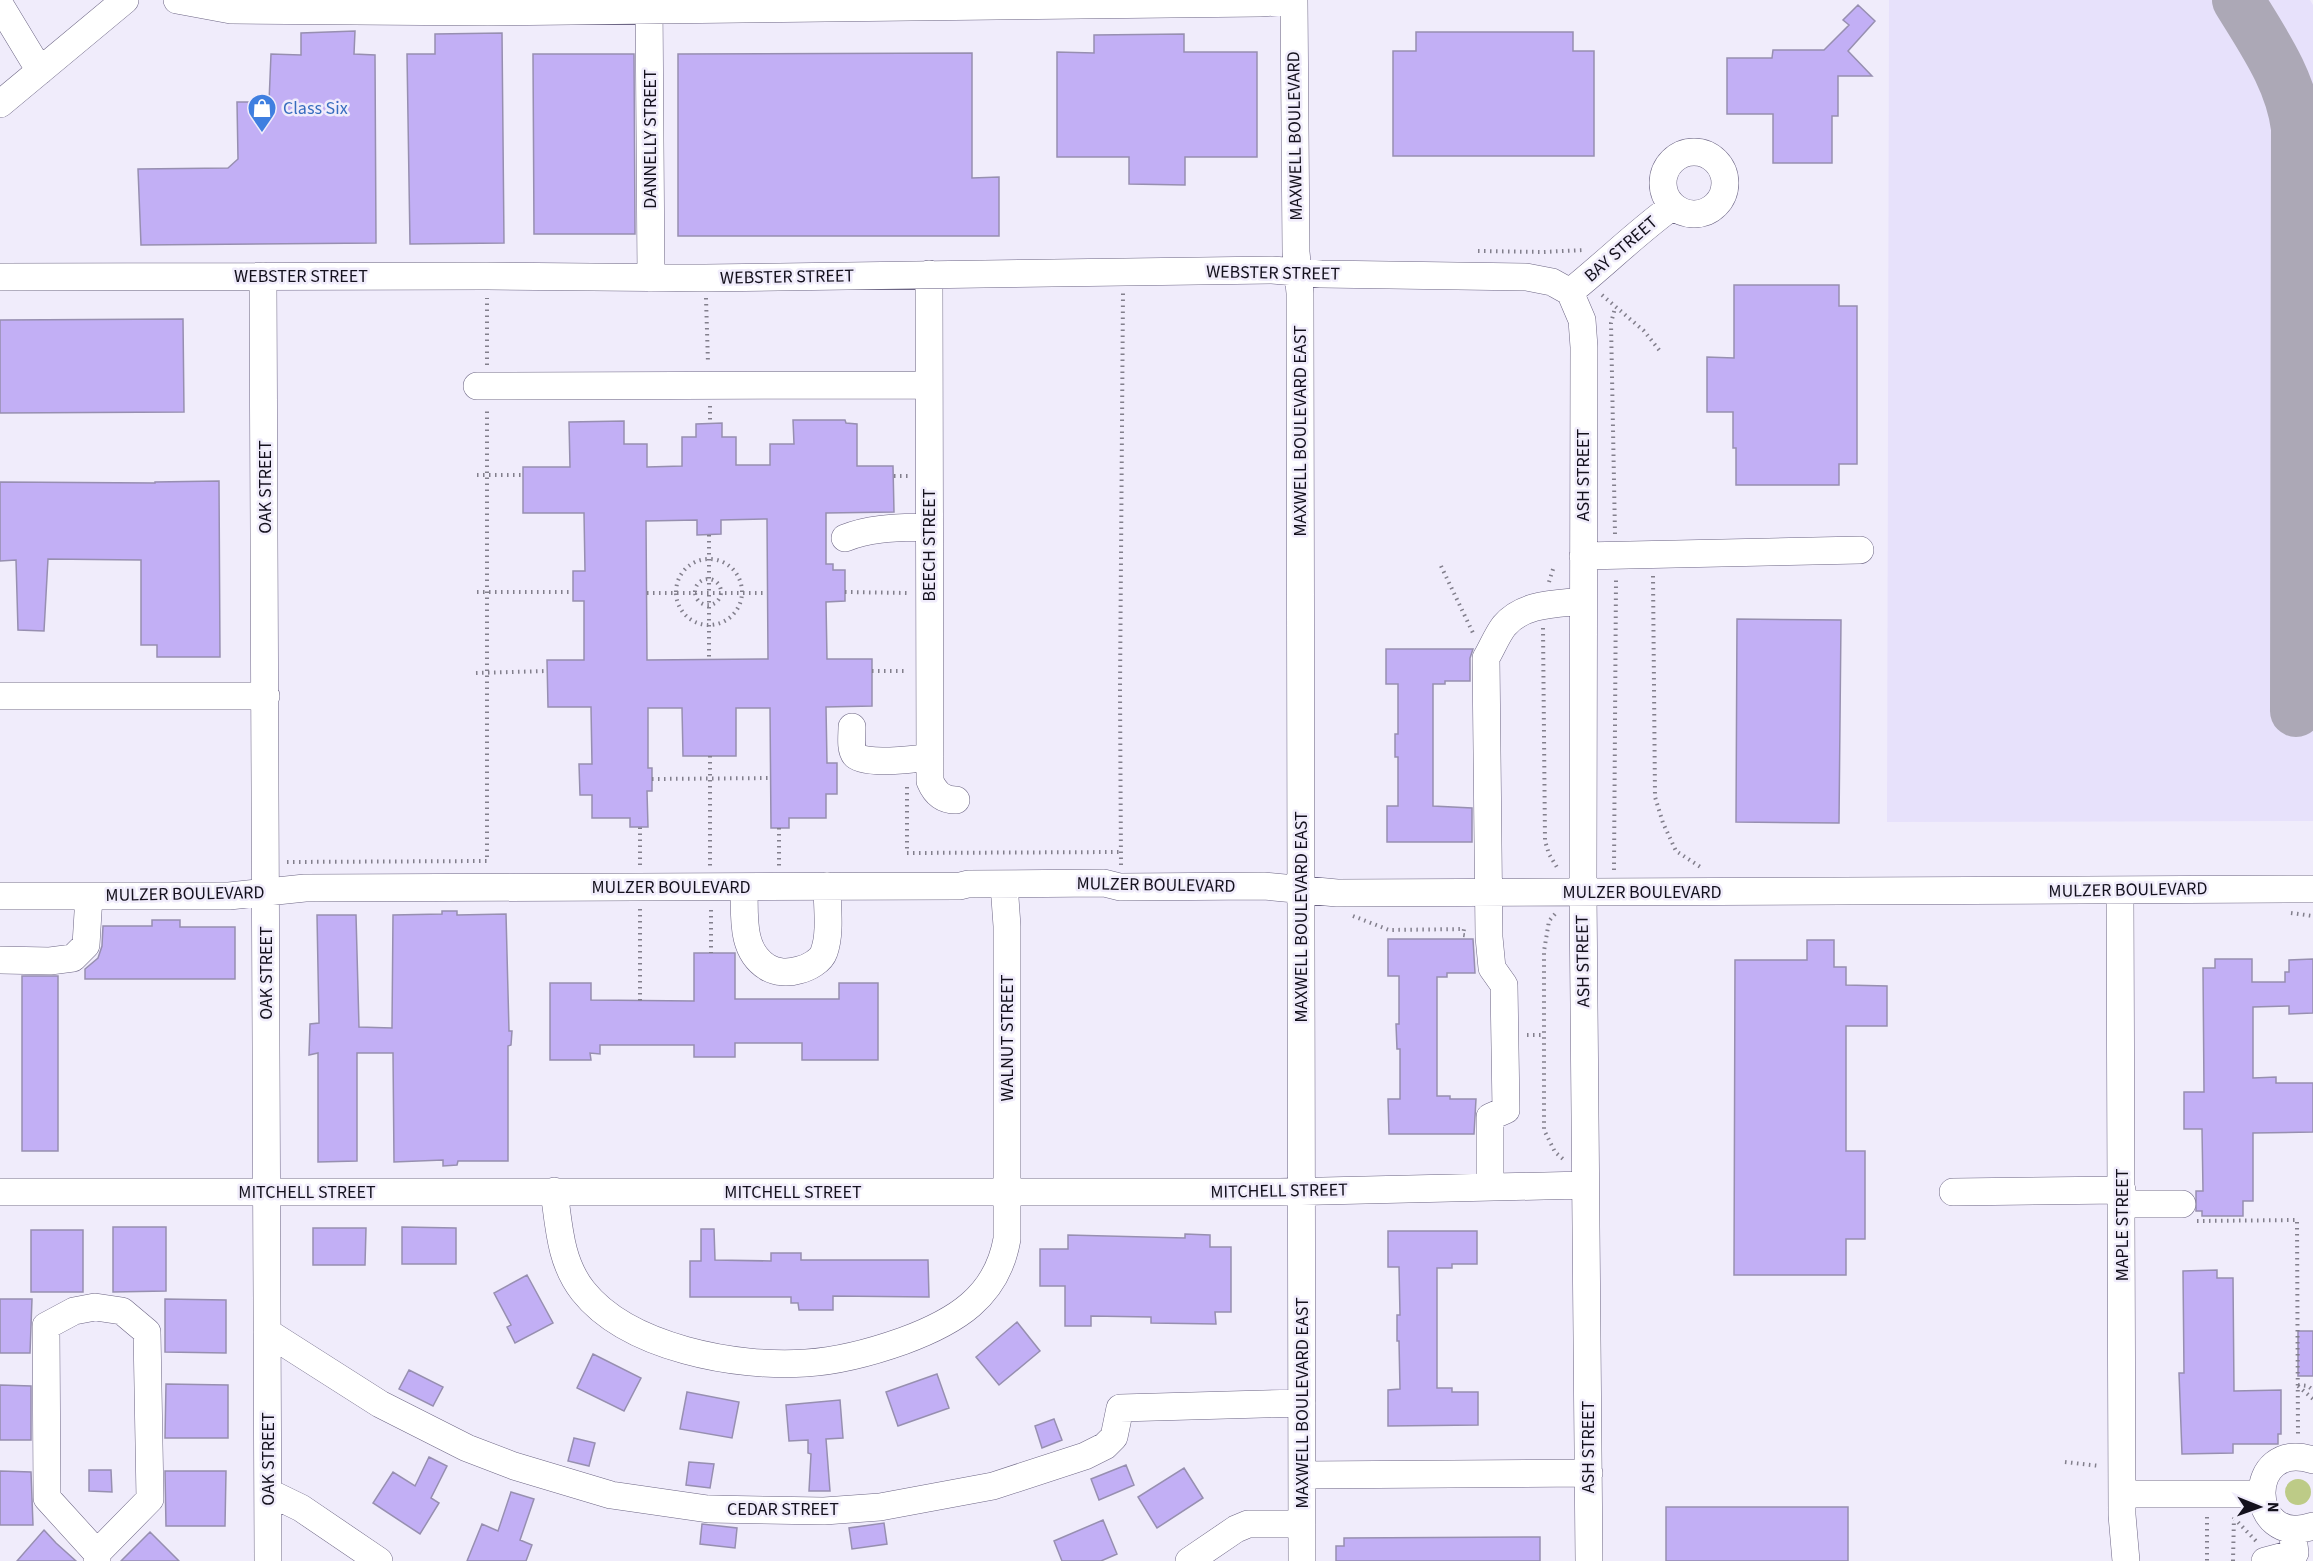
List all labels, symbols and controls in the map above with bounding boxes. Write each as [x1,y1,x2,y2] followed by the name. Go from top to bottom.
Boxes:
[1281,51,1309,221] street label: MAXWELL BOULEVARD
[638,69,663,209] street label: DANNELLY STREET
[246,92,278,134] shop icon: Class Six
[283,96,348,121] place label: Class Six
[1579,210,1663,288] street label: BAY STREET
[1206,259,1341,287] street label: WEBSTER STREET
[720,263,855,291] street label: WEBSTER STREET
[234,264,368,289] street label: WEBSTER STREET
[1288,325,1313,537] street label: MAXWELL BOULEVARD EAST
[1571,428,1596,521] street label: ASH STREET
[253,440,278,534] street label: OAK STREET
[917,488,942,601] street label: BEECH STREET
[1289,811,1314,1023] street label: MAXWELL BOULEVARD EAST
[1076,871,1236,899] street label: MULZER BOULEVARD
[592,875,750,900] street label: MULZER BOULEVARD
[2048,876,2208,904] street label: MULZER BOULEVARD
[105,880,265,908] street label: MULZER BOULEVARD
[1563,880,1721,905] street label: MULZER BOULEVARD
[1570,914,1596,1007] street label: ASH STREET
[254,926,279,1020] street label: OAK STREET
[995,974,1020,1101] street label: WALNUT STREET
[2110,1168,2135,1281] street label: MAPLE STREET
[1210,1177,1348,1205] street label: MITCHELL STREET
[238,1180,376,1205] street label: MITCHELL STREET
[724,1180,862,1205] street label: MITCHELL STREET
[1290,1297,1315,1509] street label: MAXWELL BOULEVARD EAST
[1576,1400,1601,1493] street label: ASH STREET
[256,1412,281,1506] street label: OAK STREET
[2229,1477,2289,1537] north arrow
[727,1497,839,1522] street label: CEDAR STREET
[2262,1502,2284,1513] text: N

